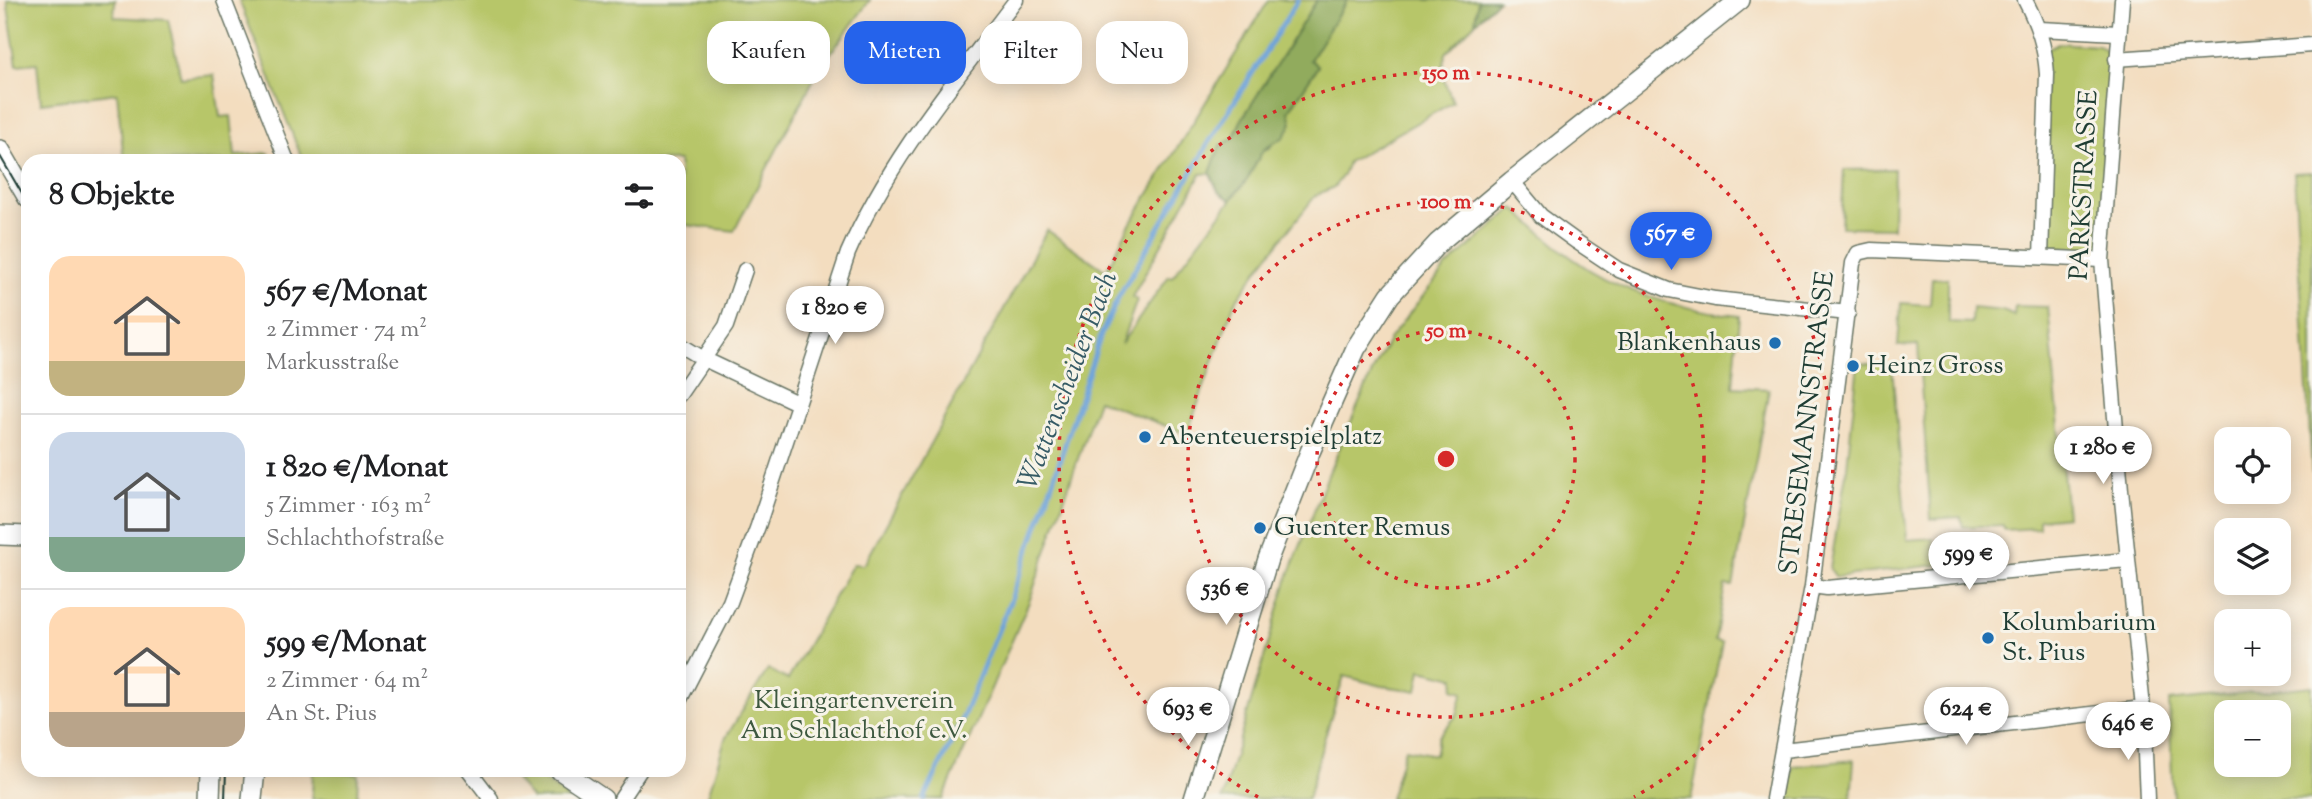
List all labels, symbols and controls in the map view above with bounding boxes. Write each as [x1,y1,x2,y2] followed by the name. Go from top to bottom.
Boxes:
[707,21,830,84] chip: Kaufen
[844,21,966,84] chip: Mieten
[980,21,1082,84] chip: Filter
[1096,21,1188,84] chip: Neu
[1422,59,1470,89] text: 150 m
[2062,89,2108,281] street label: PARKSTRASSE
[49,175,175,218] text: 8 Objekte
[620,177,658,215] icon: filters
[1421,188,1472,218] text: 100 m
[1622,212,1720,272] pin: 567 €
[1646,218,1696,251] text: 567 €
[1009,266,1129,496] water label: Wattenscheider Bach
[1771,269,1845,577] street label: STRESEMANNSTRASSE
[266,271,427,314] text: 567 €/Monat
[105,284,189,368] icon: home
[770,286,900,346] pin: 1 820 €
[802,292,868,325] text: 1 820 €
[266,314,427,347] text: 2 Zimmer · 74 m²
[1424,317,1467,347] text: 50 m
[1617,325,1761,362] place label: Blankenhaus
[1767,335,1783,351] marker: Blankenhaus
[266,347,399,380] text: Markusstraße
[1867,348,2003,385] place label: Heinz Gross
[1845,358,1861,374] marker: Heinz Gross
[1159,419,1382,456] place label: Abenteuerspielplatz
[2038,426,2168,486] pin: 1 280 €
[2214,427,2291,777] map controls
[2214,427,2291,504] button: locate
[1137,429,1153,445] marker: Abenteuerspielplatz
[2070,432,2136,465] text: 1 280 €
[266,447,448,490] text: 1 820 €/Monat
[1434,447,1458,471] centre of rings
[105,460,189,544] icon: home
[266,490,431,523] text: 5 Zimmer · 163 m²
[1274,510,1450,547] place label: Guenter Remus
[2214,518,2291,595] button: layers
[1252,520,1268,536] marker: Guenter Remus
[266,523,444,556] text: Schlachthofstraße
[1920,532,2018,592] pin: 599 €
[1944,538,1994,571] text: 599 €
[1177,568,1275,627] pin: 536 €
[1202,573,1250,606] text: 536 €
[2002,605,2156,672] place label: Kolumbarium St. Pius
[2214,609,2291,686] button: +
[266,622,426,665] text: 599 €/Monat
[1980,630,1996,646] marker: Kolumbarium St. Pius
[105,635,189,719] icon: home
[266,665,428,698] text: 2 Zimmer · 64 m²
[740,683,968,750] park label: Kleingartenverein Am Schlachthof e.V.
[1139,688,1237,747] pin: 693 €
[1917,688,2015,747] pin: 624 €
[1163,693,1213,726] text: 693 €
[1940,693,1992,726] text: 624 €
[266,698,377,731] text: An St. Pius
[2214,700,2291,777] button: −
[2079,702,2177,762] pin: 646 €
[2102,708,2154,741] text: 646 €

